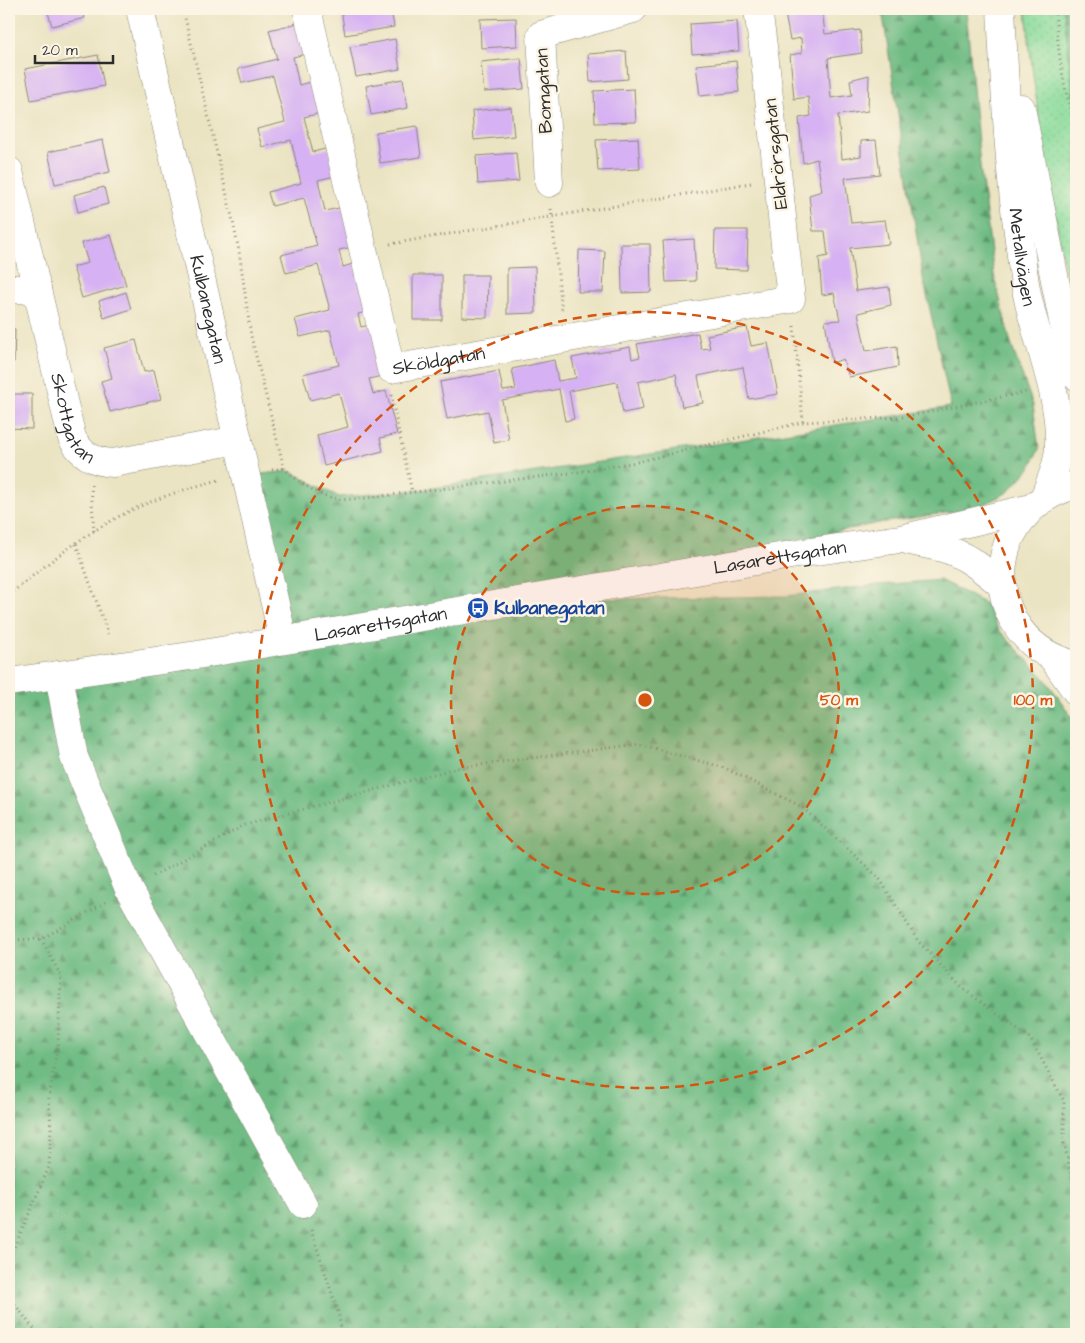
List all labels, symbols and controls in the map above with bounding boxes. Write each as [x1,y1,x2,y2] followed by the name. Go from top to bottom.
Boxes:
[35,32,112,64] scale bar
[42,40,78,61] text: 20 m
[528,48,561,134] street label: Bomgatan
[757,97,796,211] street label: Eldrörsgatan
[1001,207,1043,309] street label: Metallvägen
[183,252,234,366] street label: Kulbanegatan
[390,339,487,382] street label: Sköldgatan
[44,370,100,470] street label: Skottgatan
[712,533,848,581] street label: Lasarettsgatan
[494,595,605,623] place label: Kulbanegatan
[466,596,490,620] bus stop icon: Kulbanegatan
[312,600,449,649] street label: Lasarettsgatan
[820,690,858,711] text: 50 m
[1014,690,1053,711] text: 100 m
[636,691,654,709] centre of rings

